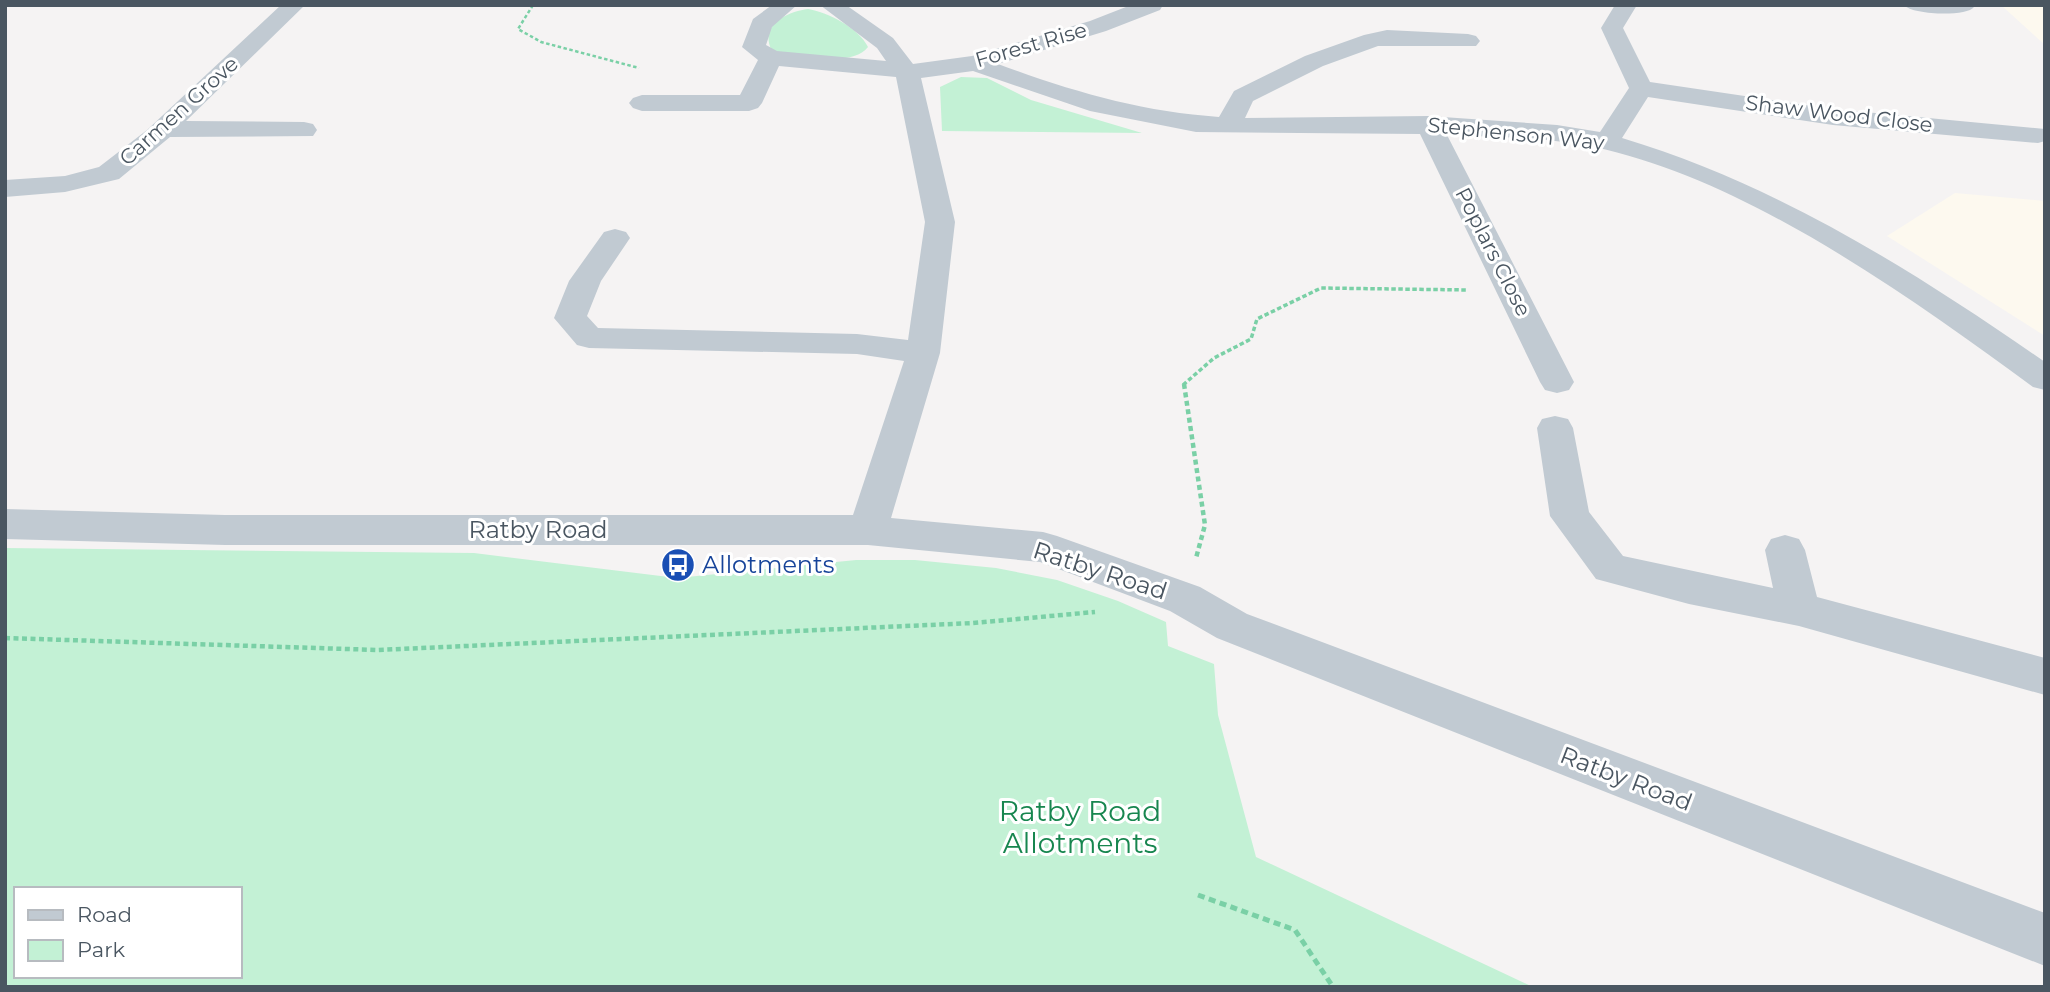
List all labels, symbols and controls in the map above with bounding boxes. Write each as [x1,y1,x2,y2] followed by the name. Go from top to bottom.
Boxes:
[972,17,1090,72] street label: Forest Rise
[114,51,243,170] street label: Carmen Grove
[1744,90,1934,137] street label: Shaw Wood Close
[1426,112,1606,155] street label: Stephenson Way
[1450,183,1537,320] street label: Poplars Close
[468,515,608,544] street label: Ratby Road
[1030,535,1171,606] street label: Ratby Road
[659,546,697,584] bus stop icon: Allotments
[702,550,835,579] place label: Allotments
[1556,740,1696,817] street label: Ratby Road
[999,794,1161,860] park label: Ratby Road Allotments
[14,887,242,978] legend
[77,902,132,927] text: Road
[77,937,125,962] text: Park

